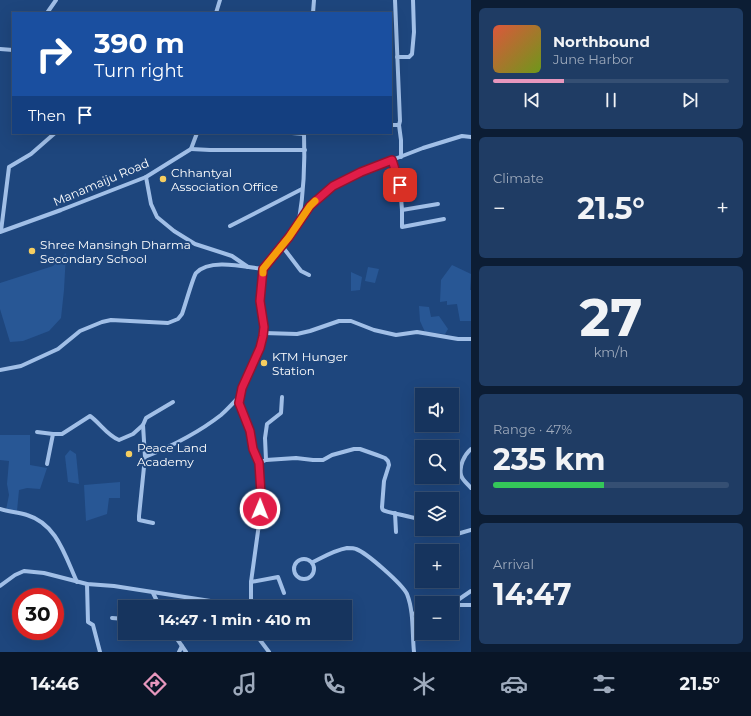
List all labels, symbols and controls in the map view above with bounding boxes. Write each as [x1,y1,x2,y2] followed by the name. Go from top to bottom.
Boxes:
[94,26,185,60] text: 390 m
[28,28,80,80] icon: right
[553,32,650,51] text: Northbound
[553,51,634,67] text: June Harbor
[94,60,184,82] text: Turn right
[521,89,543,111] icon: previous
[600,89,622,111] icon: pause
[679,89,701,111] icon: next
[74,104,96,126] icon: arrive
[28,106,66,125] text: Then
[51,155,151,209] street label: Manamaiju Road
[171,165,278,194] place label: Chhantyal Association Office
[383,168,417,202] pin
[493,170,544,186] text: Climate
[158,174,168,184] marker: Chhantyal Association Office
[389,174,411,196] icon: arrive
[577,190,645,227] text: 21.5°
[493,195,506,222] text: −
[716,195,729,222] text: +
[40,237,191,266] place label: Shree Mansingh Dharma Secondary School
[27,246,37,256] marker: Shree Mansingh Dharma Secondary School
[580,286,642,349] text: 27
[594,344,628,360] text: km/h
[272,349,348,378] place label: KTM Hunger Station
[259,358,269,368] marker: KTM Hunger Station
[415,388,459,640] map controls
[415,388,459,432] button: sound
[493,421,572,437] text: Range · 47%
[137,440,207,469] place label: Peace Land Academy
[415,440,459,484] button: search
[493,441,606,478] text: 235 km
[124,449,134,459] marker: Peace Land Academy
[239,488,281,530] position arrow
[415,492,459,536] button: layers
[415,544,459,588] button: +
[493,556,534,572] text: Arrival
[493,576,572,613] text: 14:47
[12,588,64,640] speed limit sign: 30
[415,596,459,640] button: −
[159,610,311,629] text: 14:47 · 1 min · 410 m
[141,670,169,698] icon: directions
[231,670,259,698] icon: music
[320,670,348,698] icon: phone
[410,670,438,698] icon: climate
[500,670,528,698] icon: car
[590,670,618,698] icon: filters
[31,673,79,695] text: 14:46
[680,673,720,695] text: 21.5°

